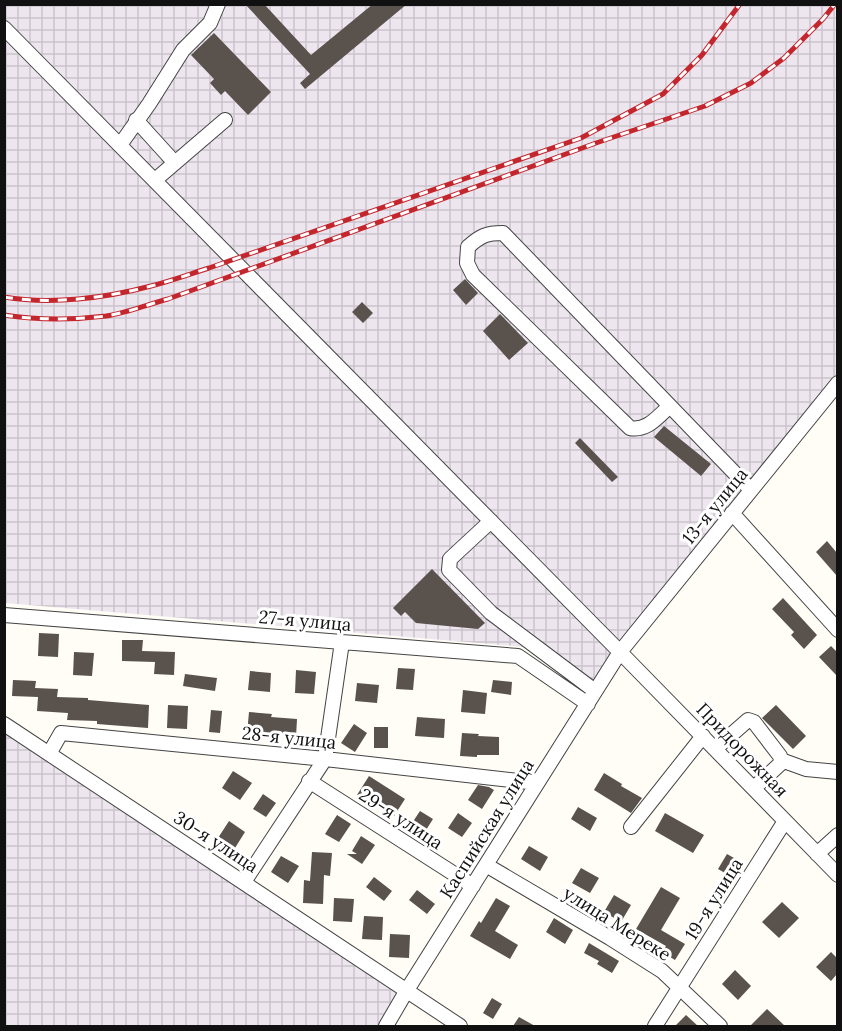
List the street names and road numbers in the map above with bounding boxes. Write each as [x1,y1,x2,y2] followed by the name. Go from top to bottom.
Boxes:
[677,463,752,549] street label: 13-я улица
[258,605,352,636] street label: 27-я улица
[692,698,793,802] street label: Придорожная
[241,721,337,754] street label: 28-я улица
[435,755,539,903] street label: Каспийская улица
[355,783,447,854] street label: 29-я улица
[170,806,263,877] street label: 30-я улица
[679,854,748,944] street label: 19-я улица
[559,881,676,966] street label: улица Мереке

